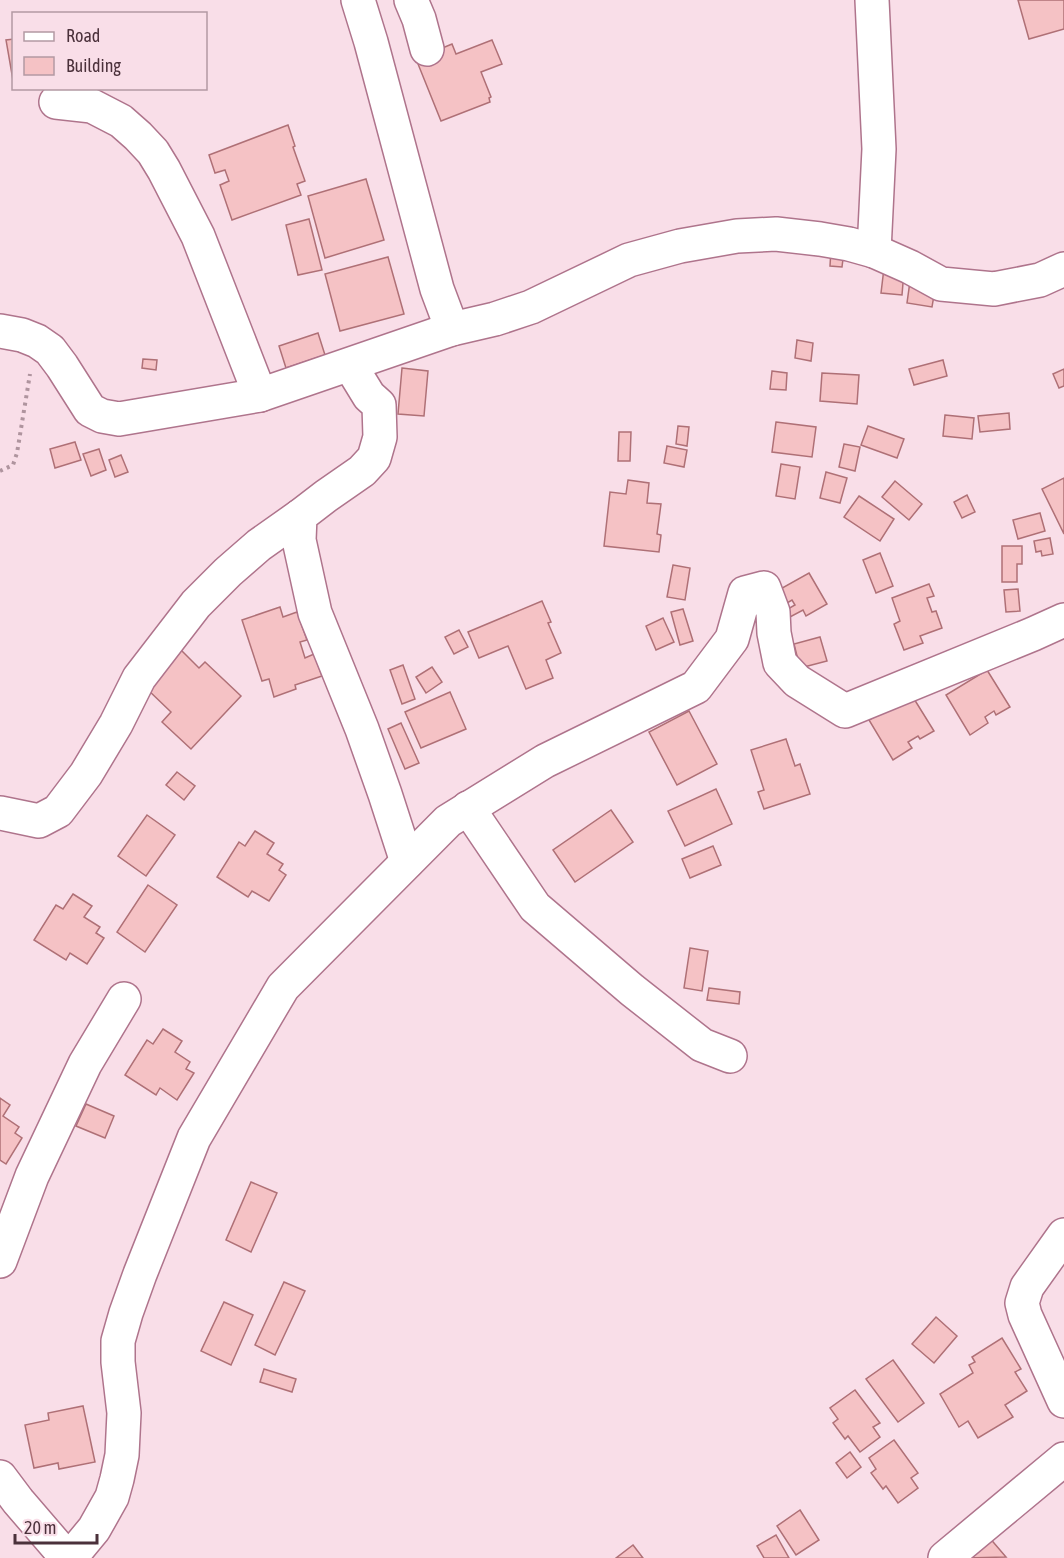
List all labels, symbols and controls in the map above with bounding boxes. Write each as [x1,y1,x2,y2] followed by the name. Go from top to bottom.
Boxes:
[12,12,207,90] legend
[66,25,100,46] text: Road
[66,55,121,76] text: Building
[15,1507,98,1545] scale bar
[24,1517,56,1538] text: 20 m

